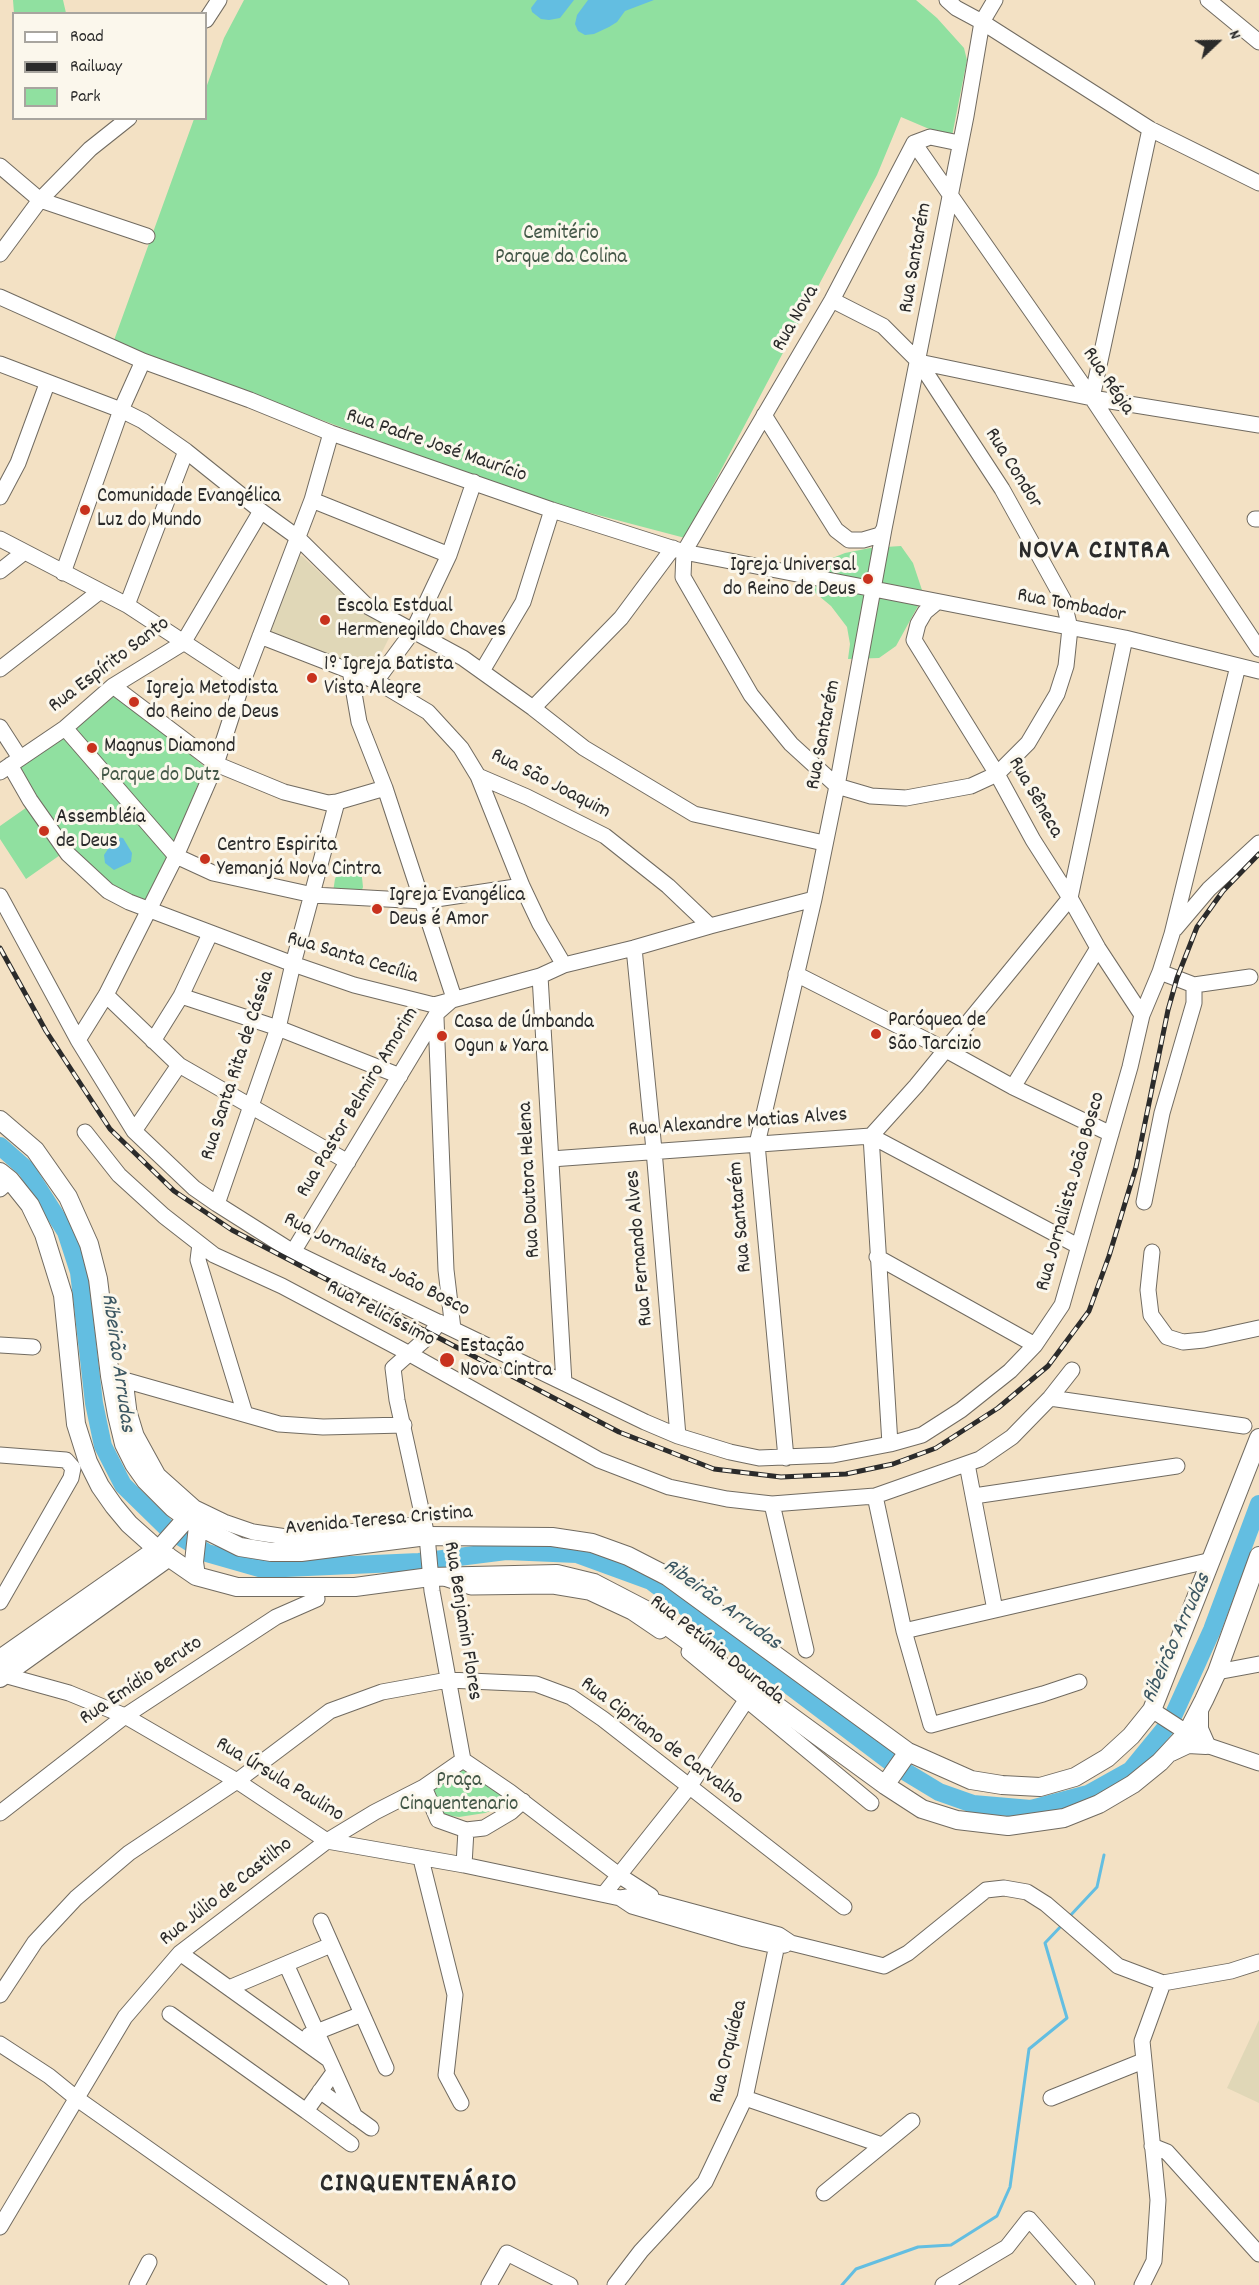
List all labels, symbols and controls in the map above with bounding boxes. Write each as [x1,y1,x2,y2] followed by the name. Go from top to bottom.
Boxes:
[12,12,207,120] legend
[1187,12,1247,72] north arrow
[70,25,104,50] text: Road
[1222,27,1246,43] text: N
[70,55,122,80] text: Railway
[70,85,101,110] text: Park
[895,201,939,315] street label: Rua Santarém
[495,222,627,272] park label: Cemitério Parque da Colina
[768,281,826,357] street label: Rua Nova
[1075,343,1139,421] street label: Rua Régia
[342,404,530,490] street label: Rua Padre José Maurício
[977,424,1047,514] street label: Rua Condor
[97,485,281,535] place label: Comunidade Evangélica Luz do Mundo
[78,503,92,517] marker: Comunidade Evangélica Luz do Mundo
[1019,537,1171,569] district label: NOVA CINTRA
[723,554,856,604] place label: Igreja Universal do Reino de Deus
[861,572,875,586] marker: Igreja Universal do Reino de Deus
[1015,584,1127,630] street label: Rua Tombador
[337,595,506,645] place label: Escola Estdual Hermenegildo Chaves
[44,612,176,720] street label: Rua Espírito Santo
[318,613,332,627] marker: Escola Estdual Hermenegildo Chaves
[324,653,453,703] place label: 1º Igreja Batista Vista Alegre
[305,671,319,685] marker: 1º Igreja Batista Vista Alegre
[146,677,279,727] place label: Igreja Metodista do Reino de Deus
[802,678,848,792] street label: Rua Santarém
[127,695,141,709] marker: Igreja Metodista do Reino de Deus
[104,735,236,761] place label: Magnus Diamond
[85,741,99,755] marker: Magnus Diamond
[486,744,614,826] street label: Rua São Joaquim
[1001,753,1067,843] street label: Rua Sêneca
[100,764,220,790] park label: Parque do Dutz
[56,806,146,856] place label: Assembléia de Deus
[37,824,51,838] marker: Assembléia de Deus
[217,834,381,884] place label: Centro Espirita Yemanjá Nova Cintra
[198,852,212,866] marker: Centro Espirita Yemanjá Nova Cintra
[389,884,525,934] place label: Igreja Evangélica Deus é Amor
[370,902,384,916] marker: Igreja Evangélica Deus é Amor
[283,927,421,991] street label: Rua Santa Cecília
[196,968,282,1164] street label: Rua Santa Rita de Cássia
[292,1003,426,1203] street label: Rua Pastor Belmiro Amorim
[888,1009,986,1059] place label: Paróquea de São Tarcizio
[454,1011,594,1061] place label: Casa de Úmbanda Ogun & Yara
[869,1027,883,1041] marker: Paróquea de São Tarcizio
[435,1029,449,1043] marker: Casa de Úmbanda Ogun & Yara
[1032,1090,1112,1294] street label: Rua Jornalista João Bosco
[514,1101,548,1259] street label: Rua Doutora Helena
[628,1104,848,1144] street label: Rua Alexandre Matias Alves
[725,1160,759,1274] street label: Rua Santarém
[622,1169,660,1327] street label: Rua Fernando Alves
[279,1208,473,1324] street label: Rua Jornalista João Bosco
[322,1276,438,1354] street label: Rua Felicíssimo
[93,1292,139,1434] water label: Ribeirão Arrudas
[460,1335,552,1385] place label: Estação Nova Cintra
[438,1351,456,1369] marker: Estação Nova Cintra
[284,1501,474,1543] street label: Avenida Teresa Cristina
[436,1540,486,1702] street label: Rua Benjamin Flores
[657,1554,785,1658] water label: Ribeirão Arrudas
[1138,1570,1218,1708] water label: Ribeirão Arrudas
[644,1590,788,1712] street label: Rua Petúnia Dourada
[76,1632,208,1732] street label: Rua Emídio Beruto
[574,1672,748,1812] street label: Rua Cipriano de Carvalho
[210,1733,348,1829] street label: Rua Úrsula Paulino
[400,1769,518,1819] park label: Praça Cinquentenario
[155,1833,299,1953] street label: Rua Júlio de Castilho
[705,1998,755,2106] street label: Rua Orquídea
[320,2170,518,2202] district label: CINQUENTENÁRIO

